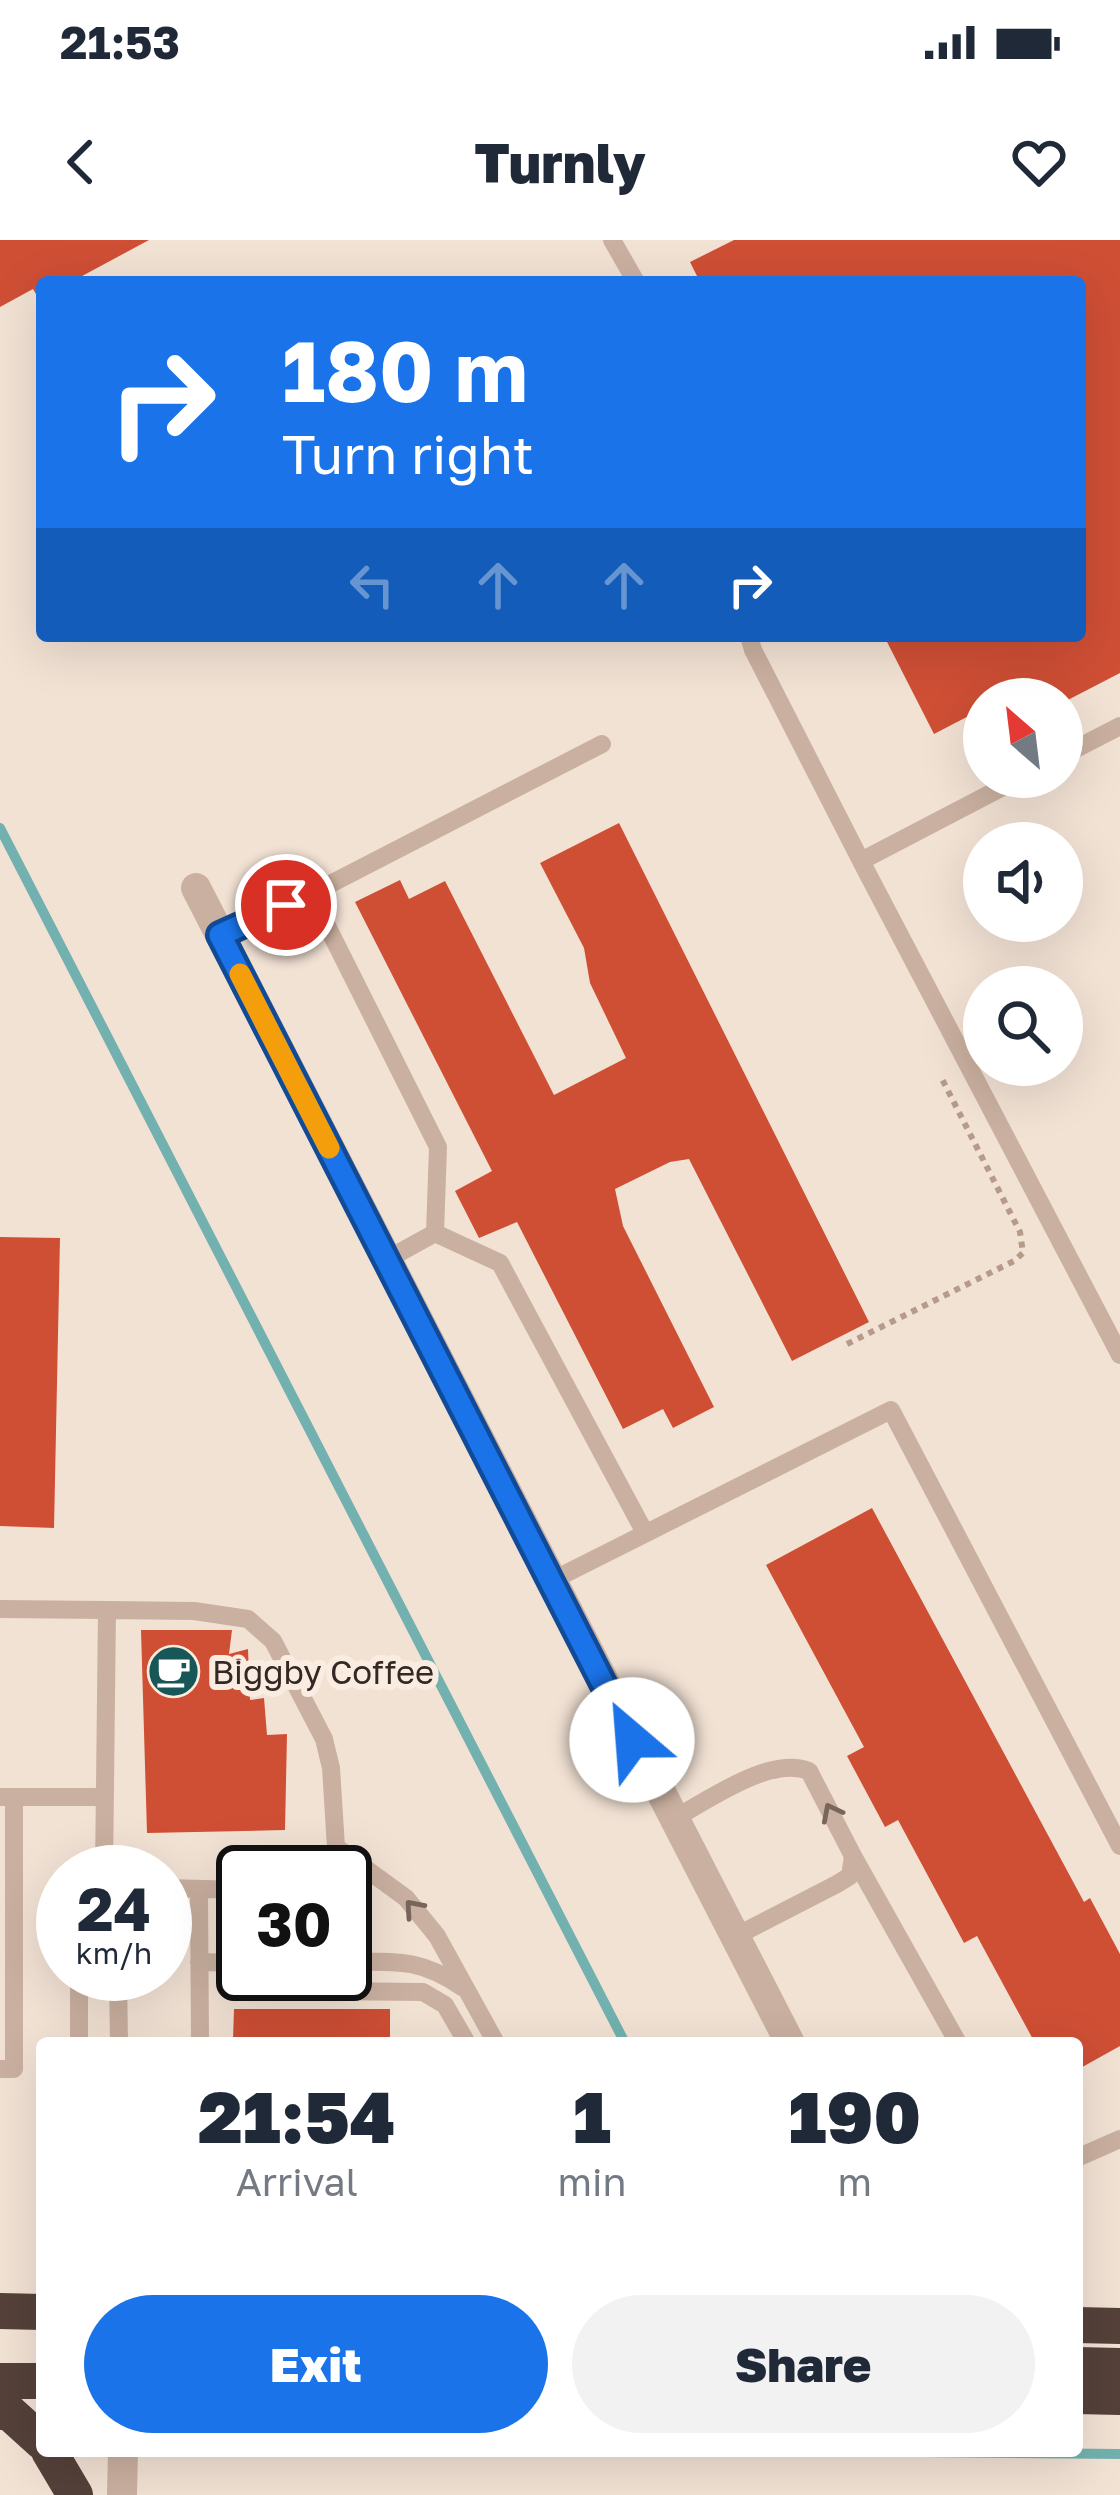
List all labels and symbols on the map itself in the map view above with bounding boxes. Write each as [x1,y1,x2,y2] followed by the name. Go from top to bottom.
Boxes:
[963,678,1083,798] north arrow
[235,854,337,956] pin
[145,1643,201,1699] cafe icon: Biggby Coffee
[212,1652,434,1691] place label: Biggby Coffee
[569,1677,695,1803] position arrow
[822,1803,845,1825] one-way arrow
[216,1845,372,2001] speed limit sign: 30
[406,1900,427,1922] one-way arrow

